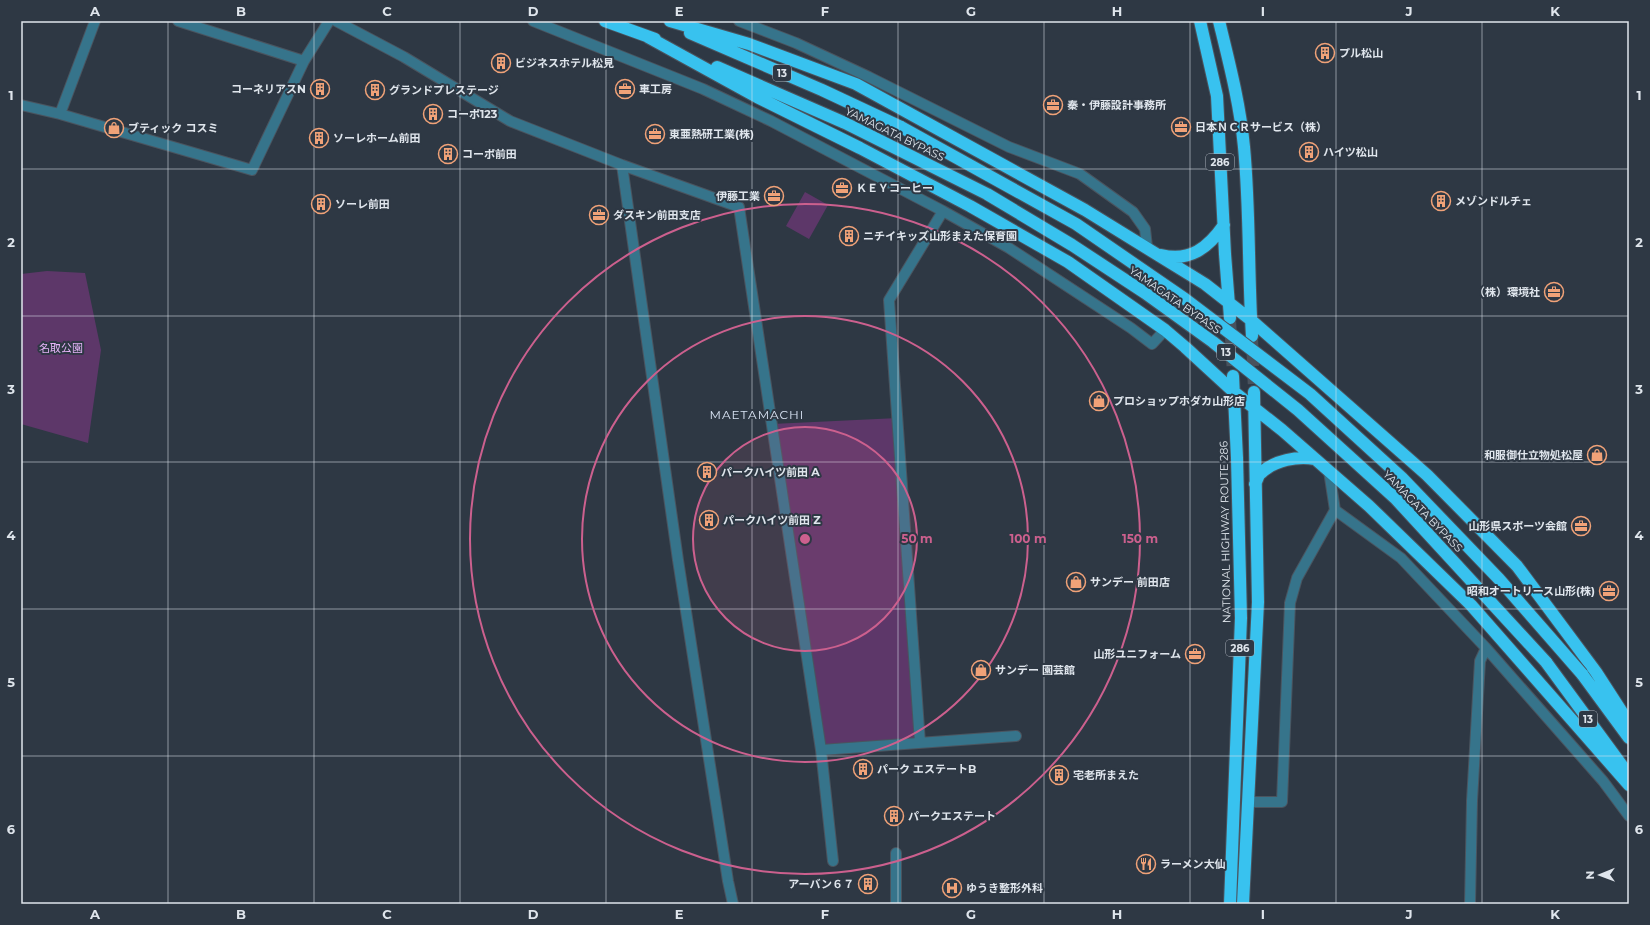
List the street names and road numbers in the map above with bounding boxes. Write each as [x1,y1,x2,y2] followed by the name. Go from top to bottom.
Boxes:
[773,65,791,81] road number: 13
[843,104,947,164] street label: YAMAGATA BYPASS
[1206,154,1234,170] road number: 286
[1126,263,1224,337] street label: YAMAGATA BYPASS
[1217,344,1235,360] road number: 13
[1216,440,1234,623] street label: NATIONAL HIGHWAY ROUTE 286
[1380,467,1466,555] street label: YAMAGATA BYPASS
[1226,640,1254,656] road number: 286
[1579,711,1597,727] road number: 13

